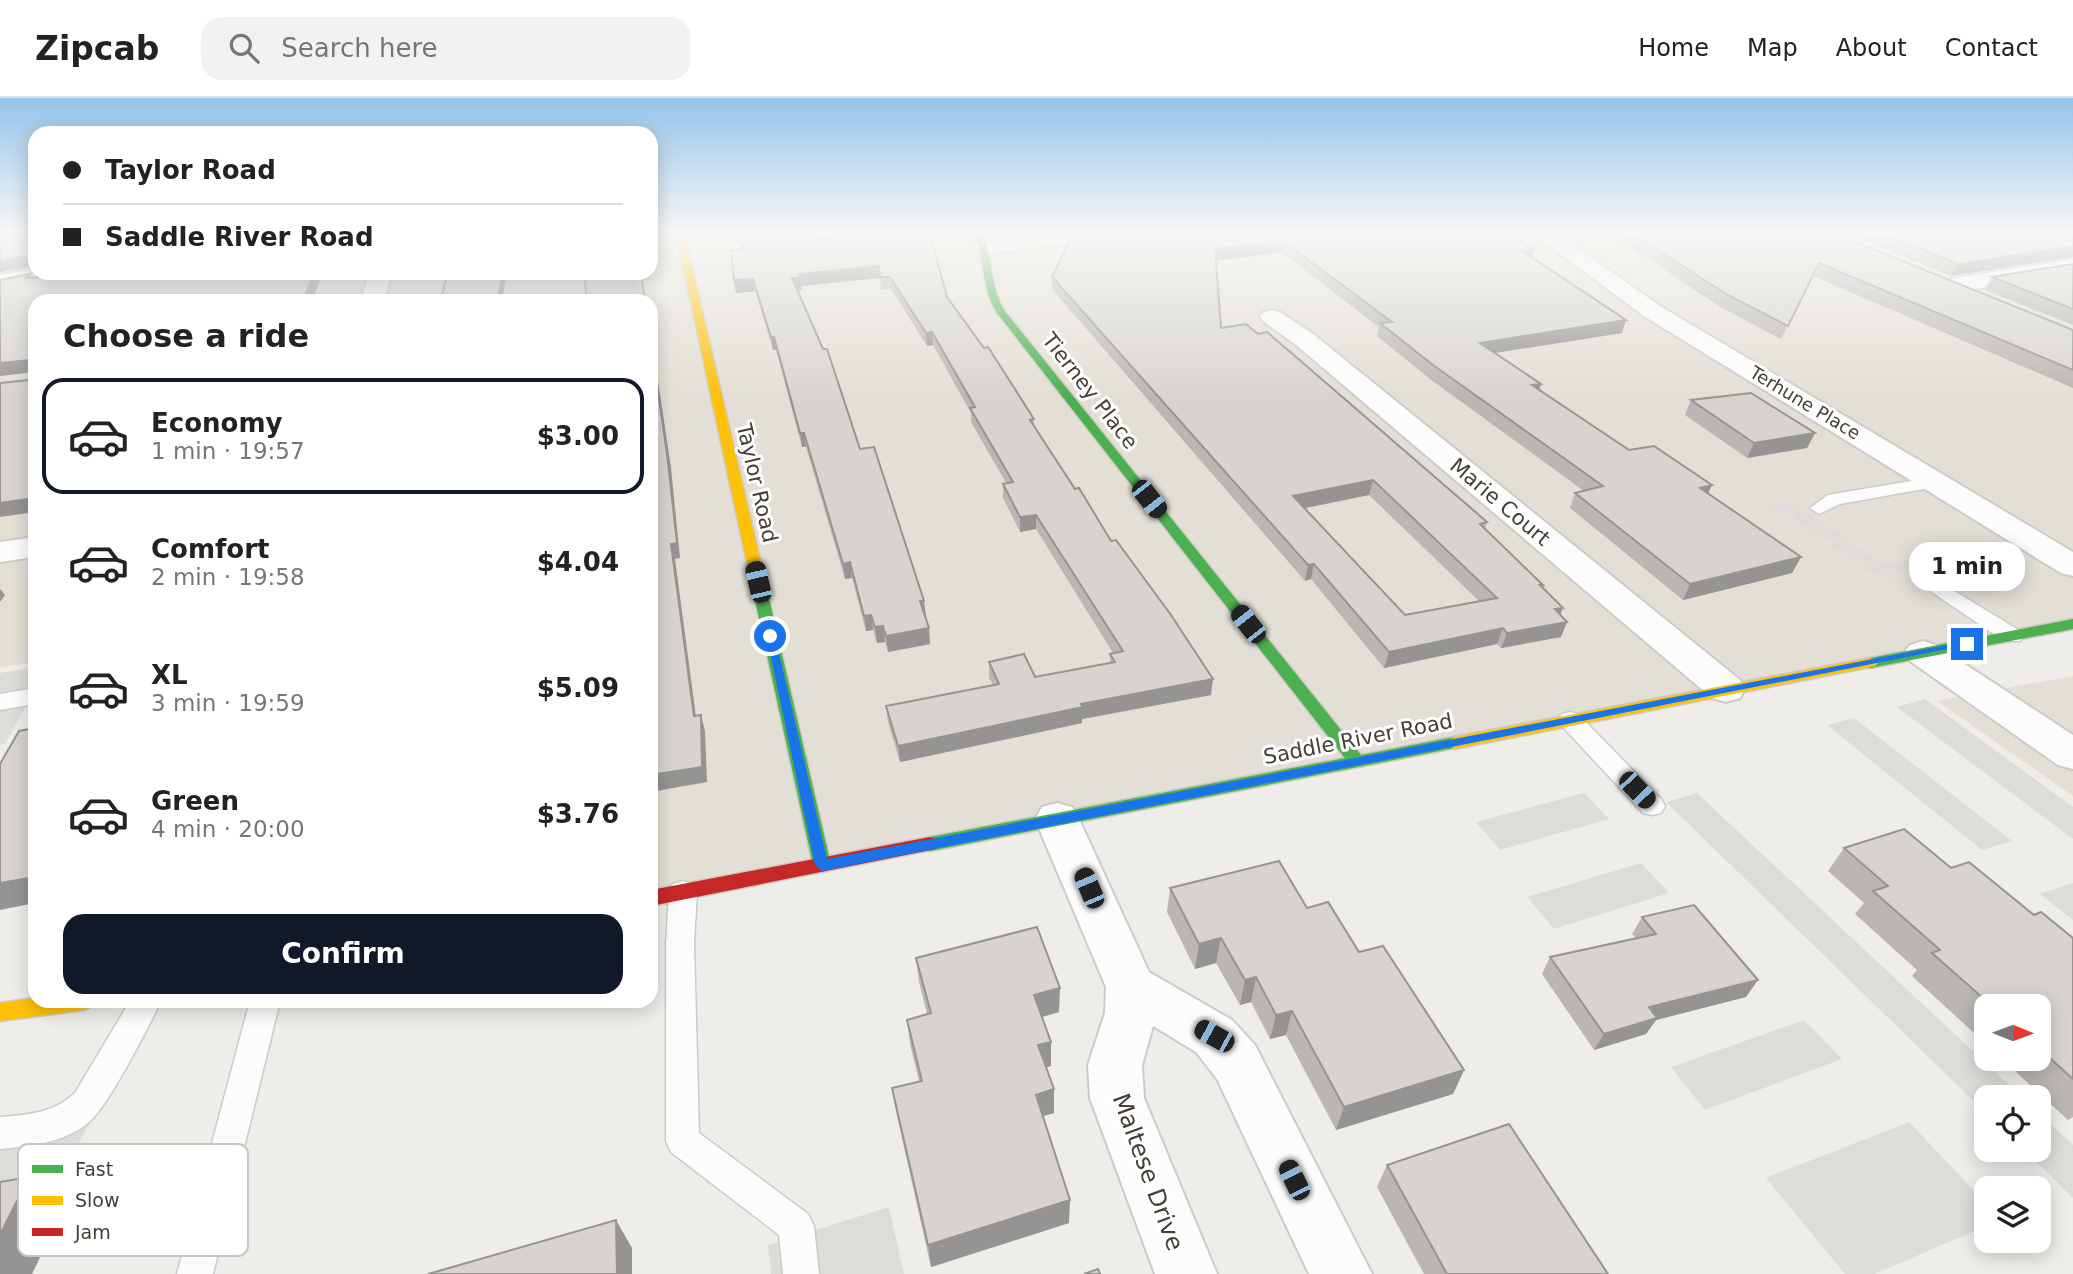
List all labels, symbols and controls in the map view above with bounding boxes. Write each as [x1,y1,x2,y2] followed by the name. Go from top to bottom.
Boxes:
[201,17,691,80] search box
[35,29,159,68] text: Zipcab
[225,29,263,67] icon: search
[281,33,438,63] text: Search here
[1638,34,1709,62] text: Home
[1747,34,1798,62] text: Map
[1836,34,1907,62] text: About
[1945,34,2038,62] text: Contact
[105,155,276,185] text: Taylor Road
[105,222,374,252] text: Saddle River Road
[63,317,309,355] text: Choose a ride
[1037,328,1143,454] street label: Tierney Place
[1745,361,1864,444] street label: Terhune Place
[67,405,130,468] icon: car
[151,408,282,438] text: Economy
[731,420,782,545] street label: Taylor Road
[537,421,619,451] text: $3.00
[151,438,305,464] text: 1 min · 19:57
[1445,453,1555,551] street label: Marie Court
[1128,476,1171,522] car
[67,531,130,594] icon: car
[151,534,269,564] text: Comfort
[1909,542,2025,592] callout: 1 min
[537,547,619,577] text: $4.04
[1931,553,2003,579] text: 1 min
[744,559,773,605] car
[151,564,305,590] text: 2 min · 19:58
[1227,601,1270,647] car
[754,620,786,652] route start
[1951,628,1983,660] route end
[67,657,130,720] icon: car
[151,660,188,690] text: XL
[537,673,619,703] text: $5.09
[151,690,305,716] text: 3 min · 19:59
[1261,709,1455,769] street label: Saddle River Road
[1615,768,1660,812] car
[67,783,130,846] icon: car
[151,786,239,816] text: Green
[537,799,619,829] text: $3.76
[151,816,305,842] text: 4 min · 20:00
[1072,865,1107,911] car
[63,914,623,994] button: Confirm
[1974,994,2051,1071] north arrow
[1974,994,2051,1253] map controls
[1191,1017,1238,1055] car
[1974,1085,2051,1162] button: locate
[1107,1090,1189,1254] street label: Maltese Drive
[18,1144,248,1256] legend
[1276,1157,1313,1203] car
[75,1158,113,1180] text: Fast
[1974,1176,2051,1253] button: layers
[75,1189,120,1211] text: Slow
[74,1221,111,1243] text: Jam

